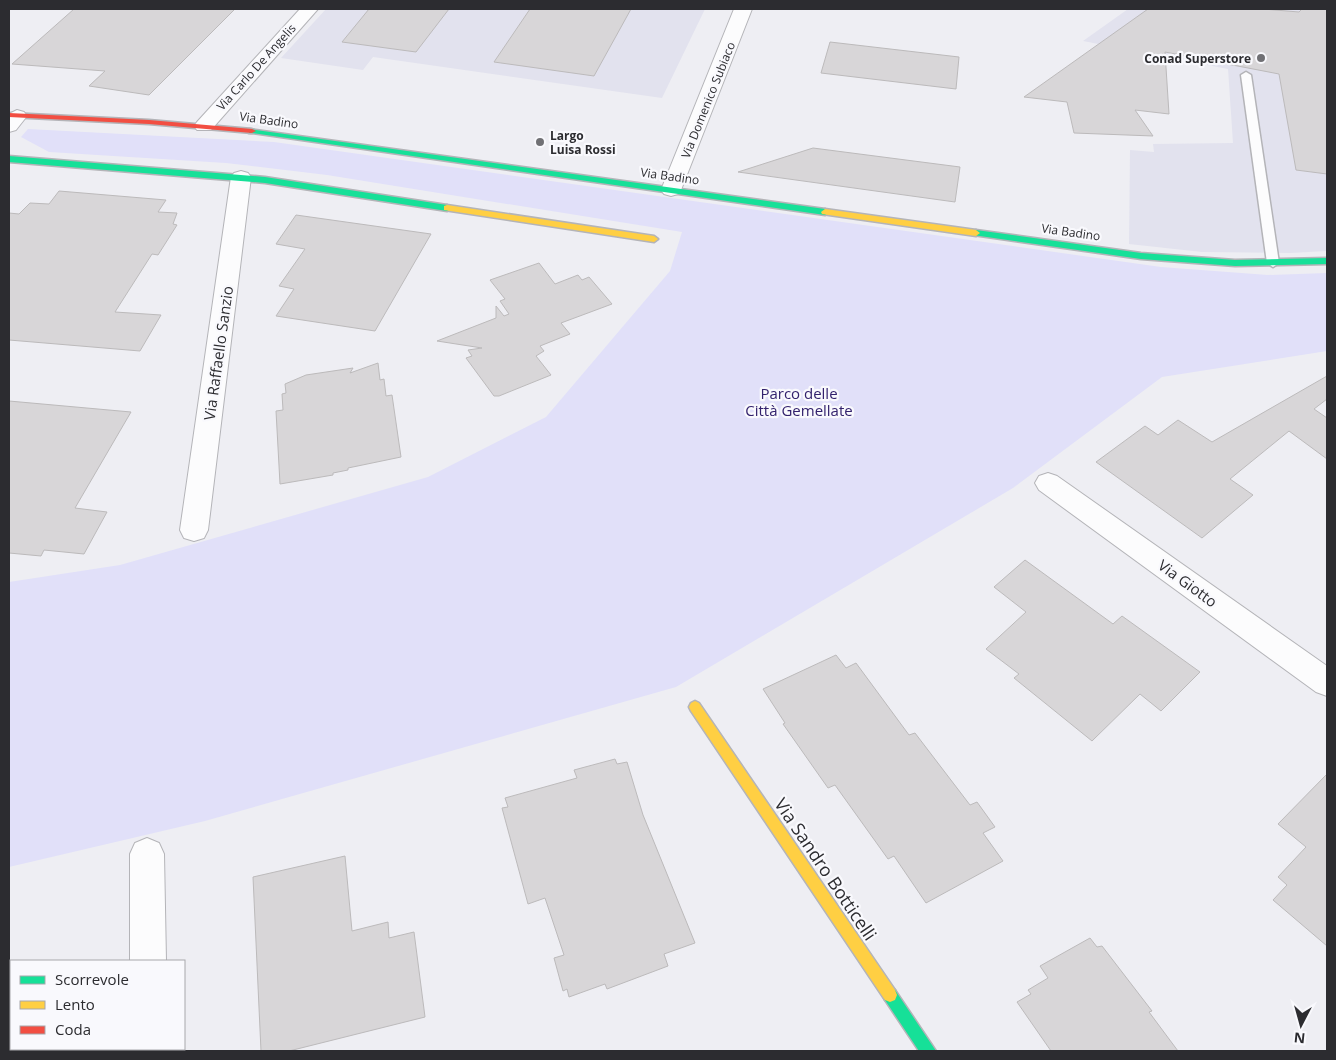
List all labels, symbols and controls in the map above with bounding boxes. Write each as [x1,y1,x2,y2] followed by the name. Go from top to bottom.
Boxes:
[213,20,300,114] street label: Via Carlo De Angelis
[677,39,739,161] street label: Via Domenico Subiaco
[1144,50,1251,67] place label: Conad Superstore
[1255,52,1267,64] marker: Conad Superstore
[238,107,300,133] street label: Via Badino
[550,127,616,158] place label: Largo Luisa Rossi
[534,136,546,148] marker: Largo Luisa Rossi
[639,163,701,189] street label: Via Badino
[1040,219,1102,245] street label: Via Badino
[199,285,237,421] street label: Via Raffaello Sanzio
[745,383,853,420] park label: Parco delle Città Gemellate
[1154,555,1222,611] street label: Via Giotto
[769,793,883,945] street label: Via Sandro Botticelli
[10,960,185,1050] legend
[55,969,129,989] text: Scorrevole
[55,994,95,1014] text: Lento
[1276,1000,1326,1050] north arrow
[55,1019,91,1039] text: Coda
[1293,1028,1306,1048] text: N

